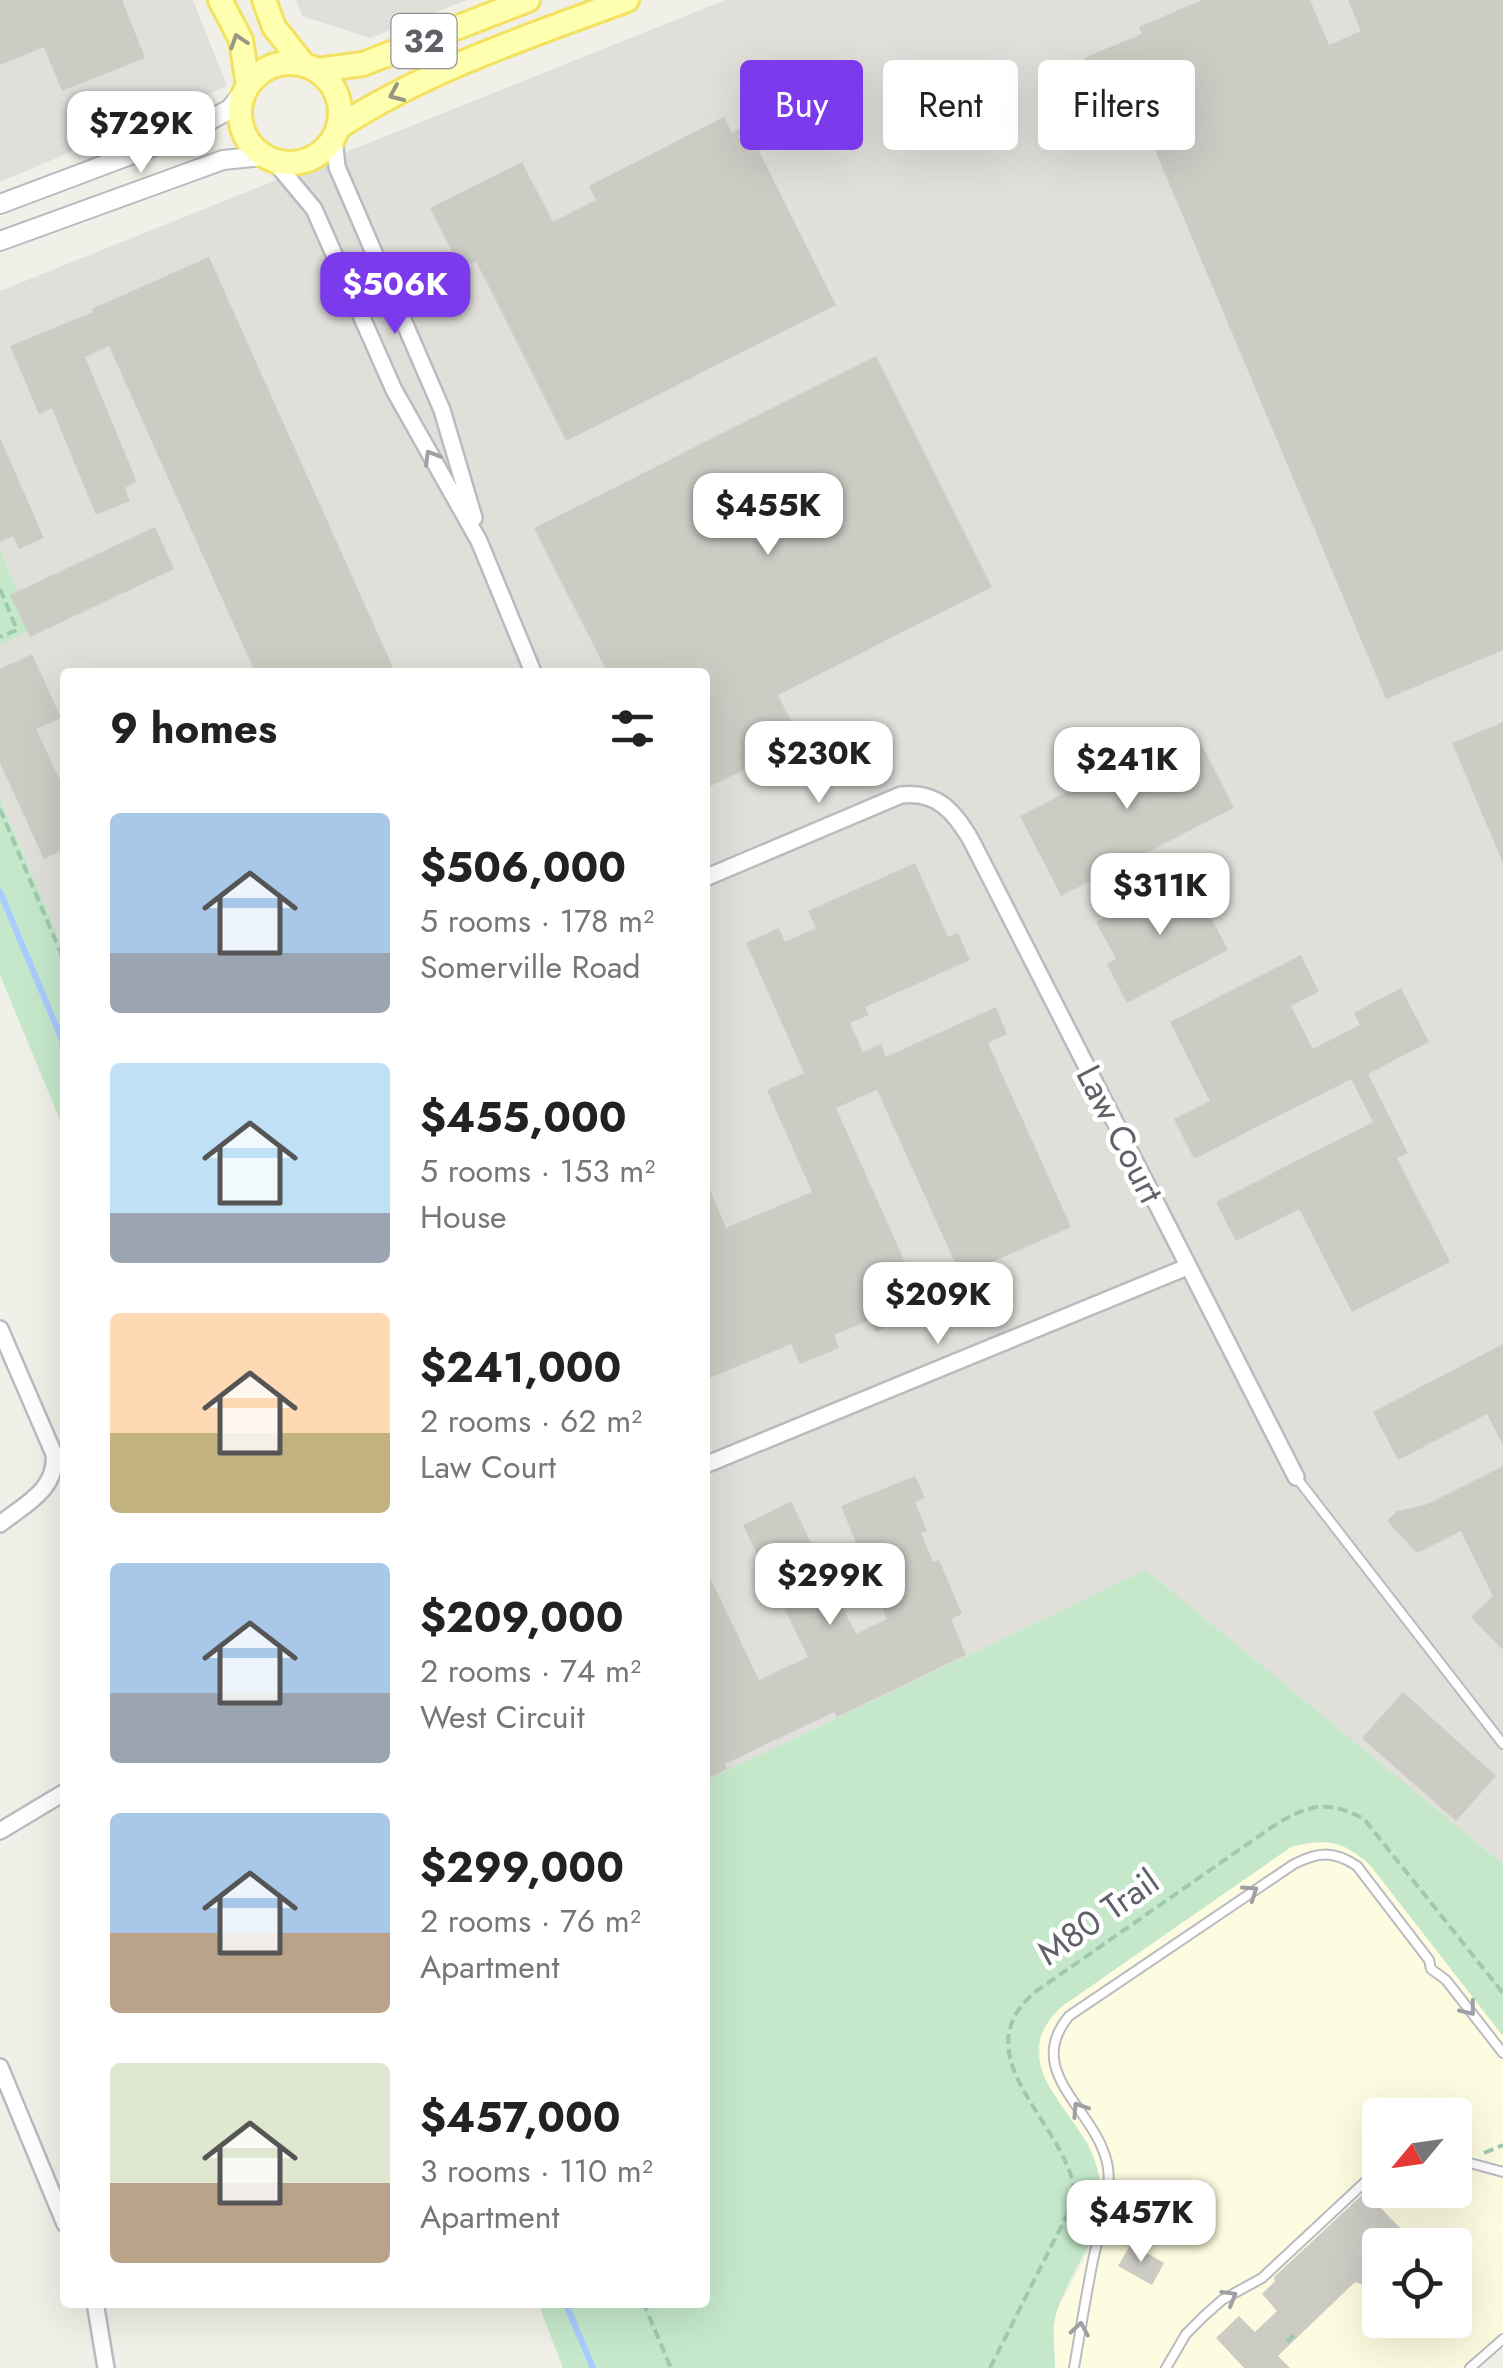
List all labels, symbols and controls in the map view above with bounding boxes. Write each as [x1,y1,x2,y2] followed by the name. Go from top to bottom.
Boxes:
[392,14,456,68] road number: 32
[230,33,250,51] one-way arrow
[740,60,863,150] chip: Buy
[883,60,1018,150] chip: Rent
[1038,60,1195,150] chip: Filters
[388,82,406,102] one-way arrow
[71,91,211,176] pin: $729K
[89,100,193,146] text: $729K
[325,252,465,337] pin: $506K
[342,261,448,307] text: $506K
[424,450,443,468] one-way arrow
[698,473,838,558] pin: $455K
[715,482,821,528] text: $455K
[110,698,277,759] text: 9 homes
[605,701,660,756] icon: filters
[749,721,889,806] pin: $230K
[1057,727,1197,812] pin: $241K
[767,730,871,776] text: $230K
[1076,736,1178,782] text: $241K
[420,837,626,898] text: $506,000
[190,853,310,973] icon: home
[1090,853,1230,938] pin: $311K
[1113,862,1207,908] text: $311K
[420,898,654,944] text: 5 rooms · 178 m²
[420,944,641,990] text: Somerville Road
[1064,1056,1176,1212] street label: Law Court
[420,1087,627,1148] text: $455,000
[190,1103,310,1223] icon: home
[420,1148,655,1194] text: 5 rooms · 153 m²
[420,1194,507,1240] text: House
[868,1262,1008,1347] pin: $209K
[885,1271,991,1317] text: $209K
[420,1337,621,1398] text: $241,000
[190,1353,310,1473] icon: home
[420,1398,642,1444] text: 2 rooms · 62 m²
[420,1444,556,1490] text: Law Court
[760,1543,900,1628] pin: $299K
[777,1552,883,1598] text: $299K
[420,1587,624,1648] text: $209,000
[190,1603,310,1723] icon: home
[420,1648,641,1694] text: 2 rooms · 74 m²
[420,1694,585,1740] text: West Circuit
[420,1837,624,1898] text: $299,000
[190,1853,310,1973] icon: home
[1027,1857,1169,1977] street label: M80 Trail
[1241,1886,1259,1905] one-way arrow
[420,1898,641,1944] text: 2 rooms · 76 m²
[420,1944,559,1990] text: Apartment
[1458,1998,1475,2016] one-way arrow
[420,2087,621,2148] text: $457,000
[1362,2098,1472,2208] north arrow
[1362,2098,1472,2338] map controls
[1072,2101,1091,2119] one-way arrow
[190,2103,310,2223] icon: home
[420,2148,653,2194] text: 3 rooms · 110 m²
[1071,2180,1211,2265] pin: $457K
[1089,2189,1193,2235] text: $457K
[420,2194,559,2240] text: Apartment
[1362,2228,1472,2338] button: locate
[1219,2290,1237,2310] one-way arrow
[1069,2321,1090,2338] one-way arrow

